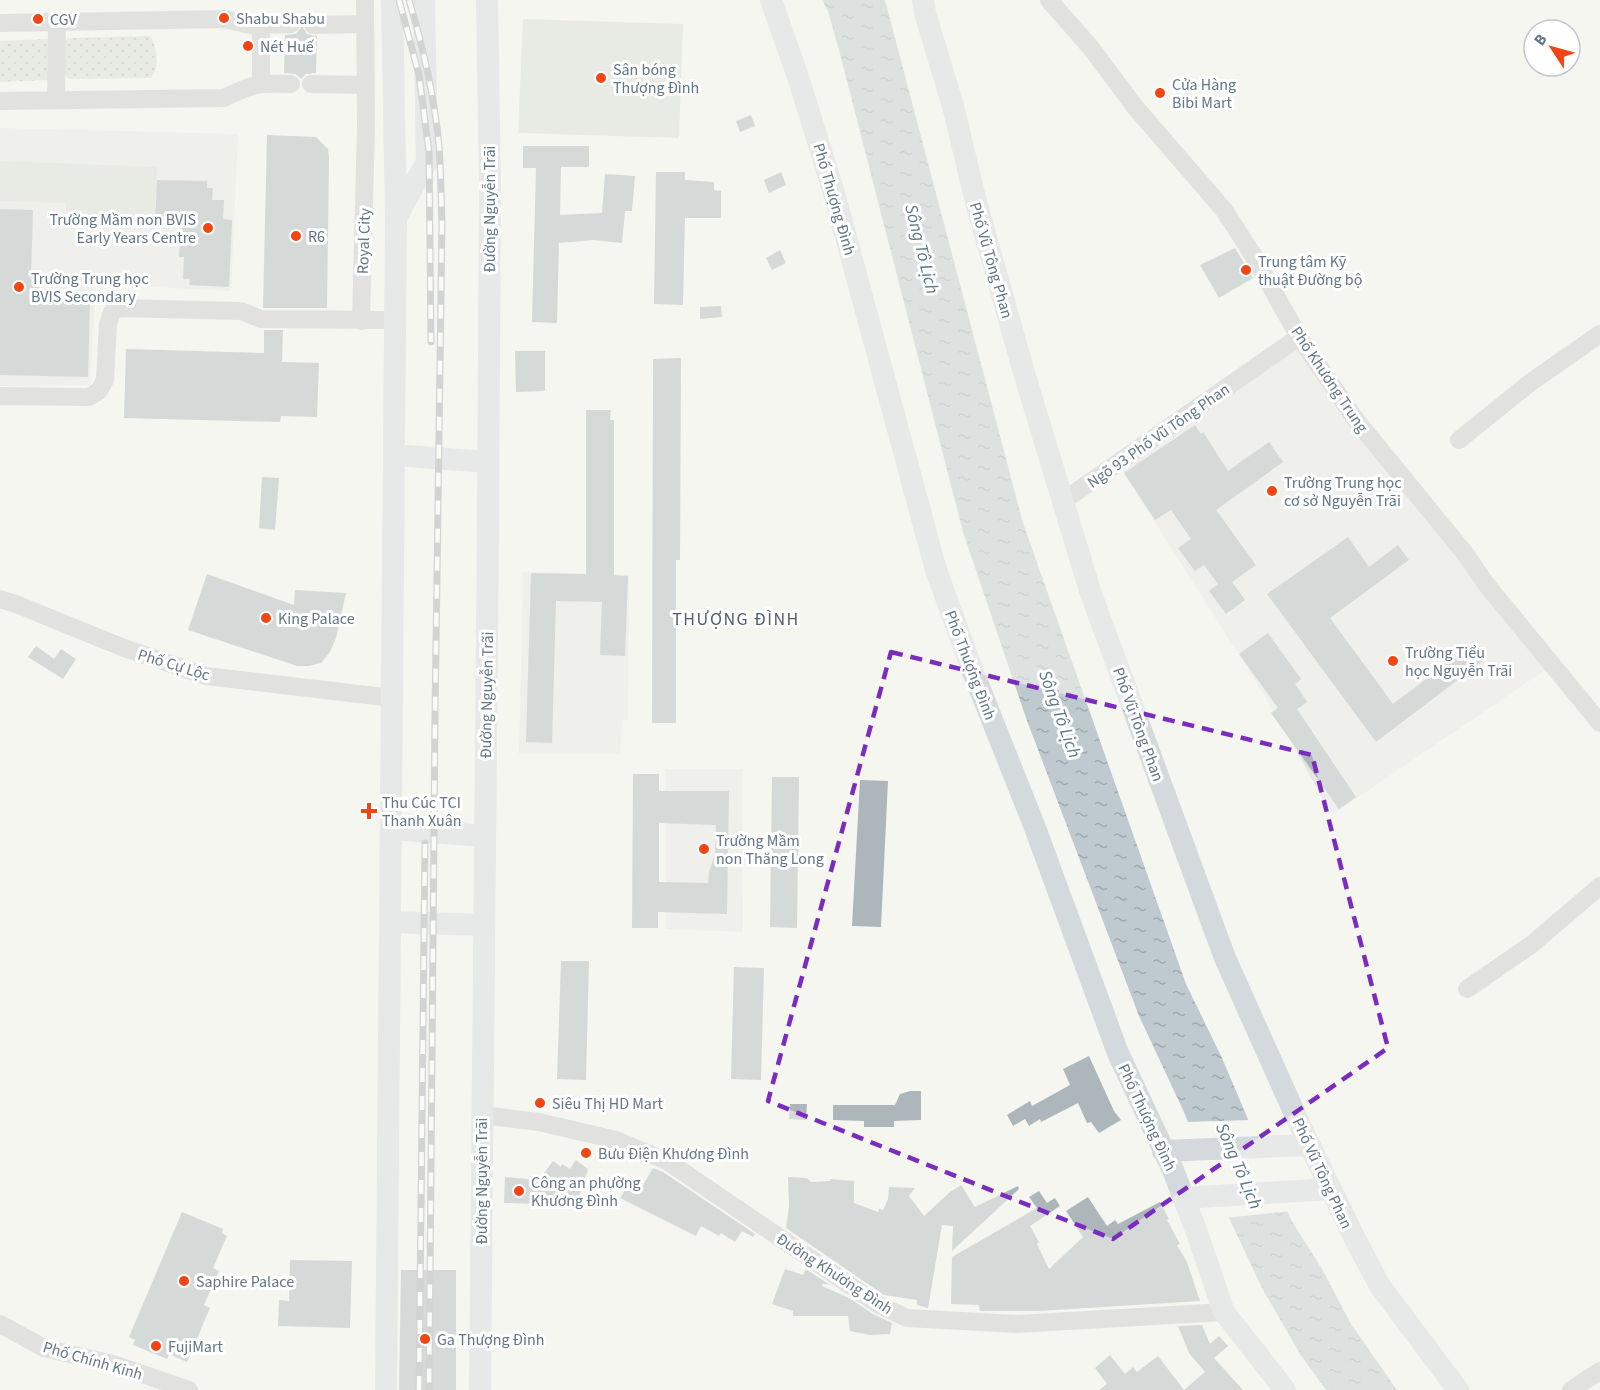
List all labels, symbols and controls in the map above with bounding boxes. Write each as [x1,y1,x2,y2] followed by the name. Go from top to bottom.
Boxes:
[236,8,325,30] place label: Shabu Shabu
[50,9,77,31] place label: CGV
[217,11,231,25] marker: Shabu Shabu
[31,12,45,26] marker: CGV
[1522,18,1582,78] north arrow
[1529,29,1553,50] text: B
[260,36,315,58] place label: Nét Huế
[241,39,255,53] marker: Nét Huế
[613,59,699,99] place label: Sân bóng Thượng Đình
[594,71,608,85] marker: Sân bóng Thượng Đình
[1172,74,1236,114] place label: Cửa Hàng Bibi Mart
[1153,86,1167,100] marker: Cửa Hàng Bibi Mart
[807,141,861,258] street label: Phố Thượng Đình
[479,146,501,272] street label: Đường Nguyễn Trãi
[964,200,1018,321] street label: Phố Vũ Tông Phan
[898,202,945,297] water label: Sông Tô Lịch
[352,207,376,274] street label: Royal City
[49,209,196,249] place label: Trường Mầm non BVIS Early Years Centre
[201,221,215,235] marker: Trường Mầm non BVIS Early Years Centre
[308,226,325,248] place label: R6
[289,229,303,243] marker: R6
[1258,251,1362,291] place label: Trung tâm Kỹ thuật Đường bộ
[1239,263,1253,277] marker: Trung tâm Kỹ thuật Đường bộ
[31,268,149,308] place label: Trường Trung học BVIS Secondary
[12,280,26,294] marker: Trường Trung học BVIS Secondary
[1285,322,1373,437] street label: Phố Khương Trung
[1083,378,1234,493] street label: Ngõ 93 Phố Vũ Tông Phan
[1284,472,1402,512] place label: Trường Trung học cơ sở Nguyễn Trãi
[1265,484,1279,498] marker: Trường Trung học cơ sở Nguyễn Trãi
[672,607,800,632] district label: THƯỢNG ĐÌNH
[939,607,1001,723] street label: Phố Thượng Đình
[278,608,355,630] place label: King Palace
[259,611,273,625] marker: King Palace
[475,631,499,759] street label: Đường Nguyễn Trãi
[1405,642,1512,682] place label: Trường Tiểu học Nguyễn Trãi
[135,644,212,686] street label: Phố Cự Lộc
[1386,654,1400,668] marker: Trường Tiểu học Nguyễn Trãi
[1107,664,1169,785] street label: Phố Vũ Tông Phan
[1032,667,1087,761] water label: Sông Tô Lịch
[382,792,462,832] place label: Thu Cúc TCI Thanh Xuân
[360,802,378,820] marker: Thu Cúc TCI Thanh Xuân
[716,830,824,870] place label: Trường Mầm non Thăng Long
[697,842,711,856] marker: Trường Mầm non Thăng Long
[1113,1060,1182,1175] street label: Phố Thượng Đình
[552,1093,663,1115] place label: Siêu Thị HD Mart
[533,1096,547,1110] marker: Siêu Thị HD Mart
[1287,1114,1357,1232] street label: Phố Vũ Tông Phan
[471,1118,493,1244] street label: Đường Nguyễn Trãi
[1209,1119,1268,1213] water label: Sông Tô Lịch
[598,1143,749,1165] place label: Bưu Điện Khương Đình
[579,1146,593,1160] marker: Bưu Điện Khương Đình
[531,1172,641,1212] place label: Công an phường Khương Đình
[512,1184,526,1198] marker: Công an phường Khương Đình
[772,1228,897,1320] street label: Đường Khương Đình
[196,1271,294,1293] place label: Saphire Palace
[177,1274,191,1288] marker: Saphire Palace
[437,1329,544,1351] place label: Ga Thượng Đình
[418,1332,432,1346] marker: Ga Thượng Đình
[40,1336,145,1386] street label: Phố Chính Kinh
[168,1336,223,1358] place label: FujiMart
[149,1339,163,1353] marker: FujiMart

